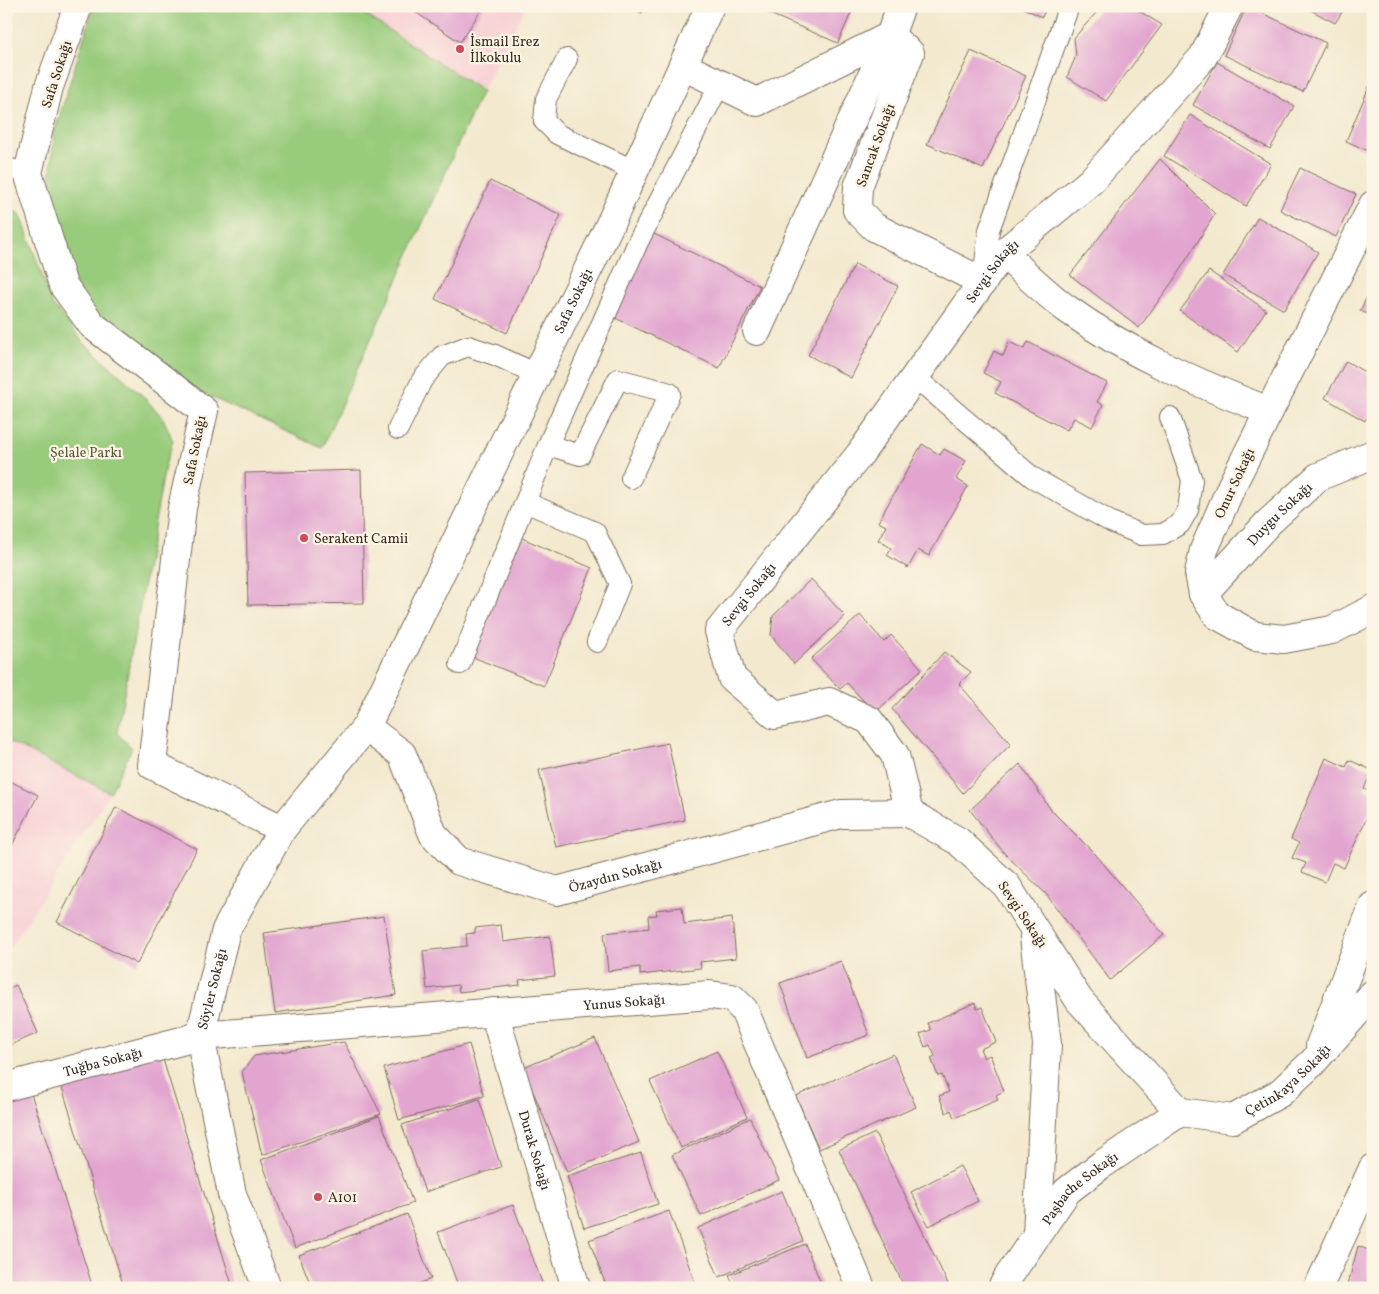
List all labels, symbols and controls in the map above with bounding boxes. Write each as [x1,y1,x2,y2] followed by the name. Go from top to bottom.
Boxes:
[470,33,539,68] place label: İsmail Erez İlkokulu
[38,38,77,111] street label: Safa Sokağı
[454,43,466,55] marker: İsmail Erez İlkokulu
[852,101,900,190] street label: Sancak Sokağı
[962,236,1024,308] street label: Sevgi Sokağı
[550,266,598,337] street label: Safa Sokağı
[179,414,212,487] street label: Safa Sokağı
[50,444,122,463] park label: Şelale Parkı
[1211,445,1260,522] street label: Onur Sokağı
[1244,479,1317,551] street label: Duygu Sokağı
[314,530,408,549] place label: Serakent Camii
[298,532,310,544] marker: Serakent Camii
[718,559,781,631] street label: Sevgi Sokağı
[567,855,664,898] street label: Özaydın Sokağı
[992,878,1051,952] street label: Sevgi Sokağı
[194,947,232,1032] street label: Söyler Sokağı
[582,991,666,1016] street label: Yunus Sokağı
[1242,1041,1335,1122] street label: Çetinkaya Sokağı
[61,1044,145,1083] street label: Tuğba Sokağı
[513,1108,554,1193] street label: Durak Sokağı
[1038,1148,1123,1229] street label: Paşbache Sokağı
[328,1189,357,1208] place label: A101
[312,1191,324,1203] marker: A101

